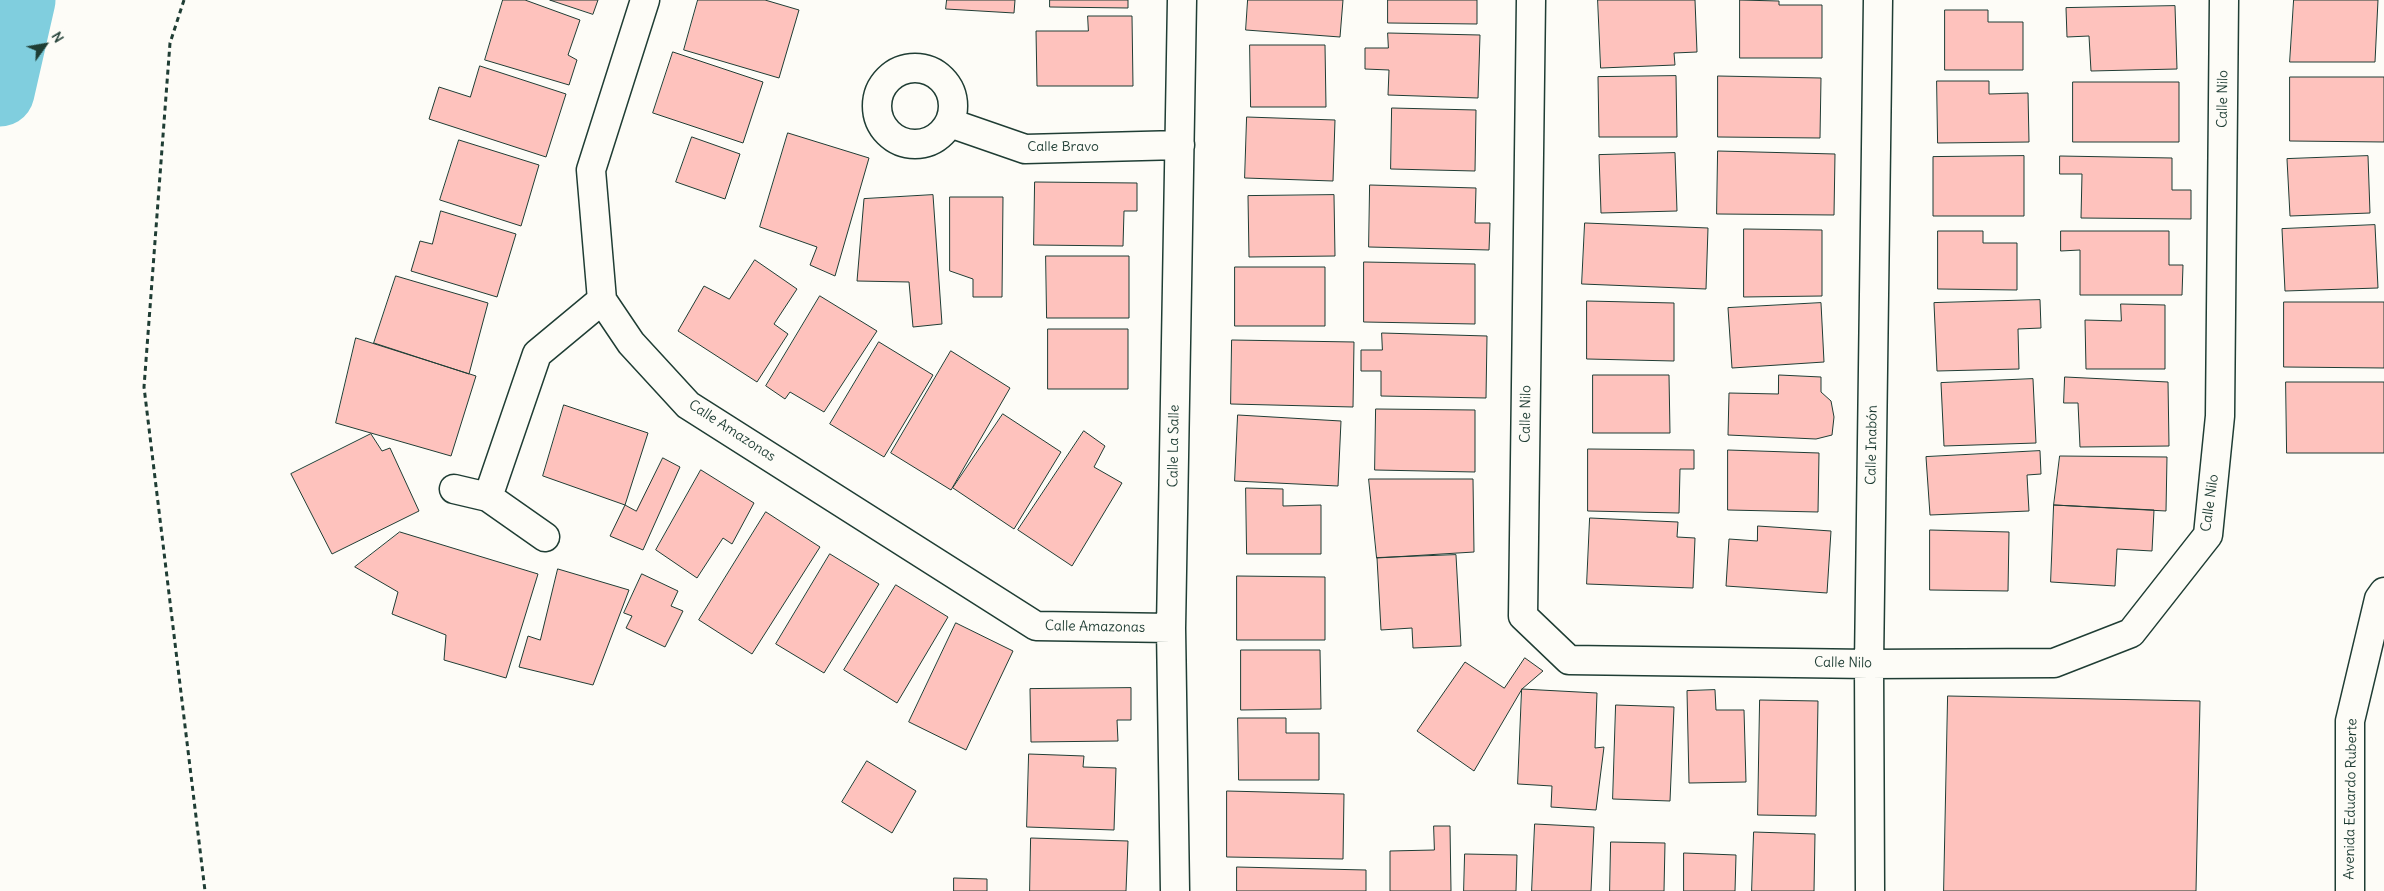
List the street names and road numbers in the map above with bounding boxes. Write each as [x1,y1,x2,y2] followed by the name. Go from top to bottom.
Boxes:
[2214,70,2232,128] street label: Calle Nilo
[1027,139,1099,155] street label: Calle Bravo
[1517,385,1535,443] street label: Calle Nilo
[685,397,779,465] street label: Calle Amazonas
[1165,405,1183,487] street label: Calle La Salle
[1863,405,1881,485] street label: Calle Inabón
[2198,473,2222,533] street label: Calle Nilo
[1045,618,1145,636] street label: Calle Amazonas
[1814,654,1872,672] street label: Calle Nilo
[2341,718,2361,880] street label: Avenida Eduardo Ruberte

